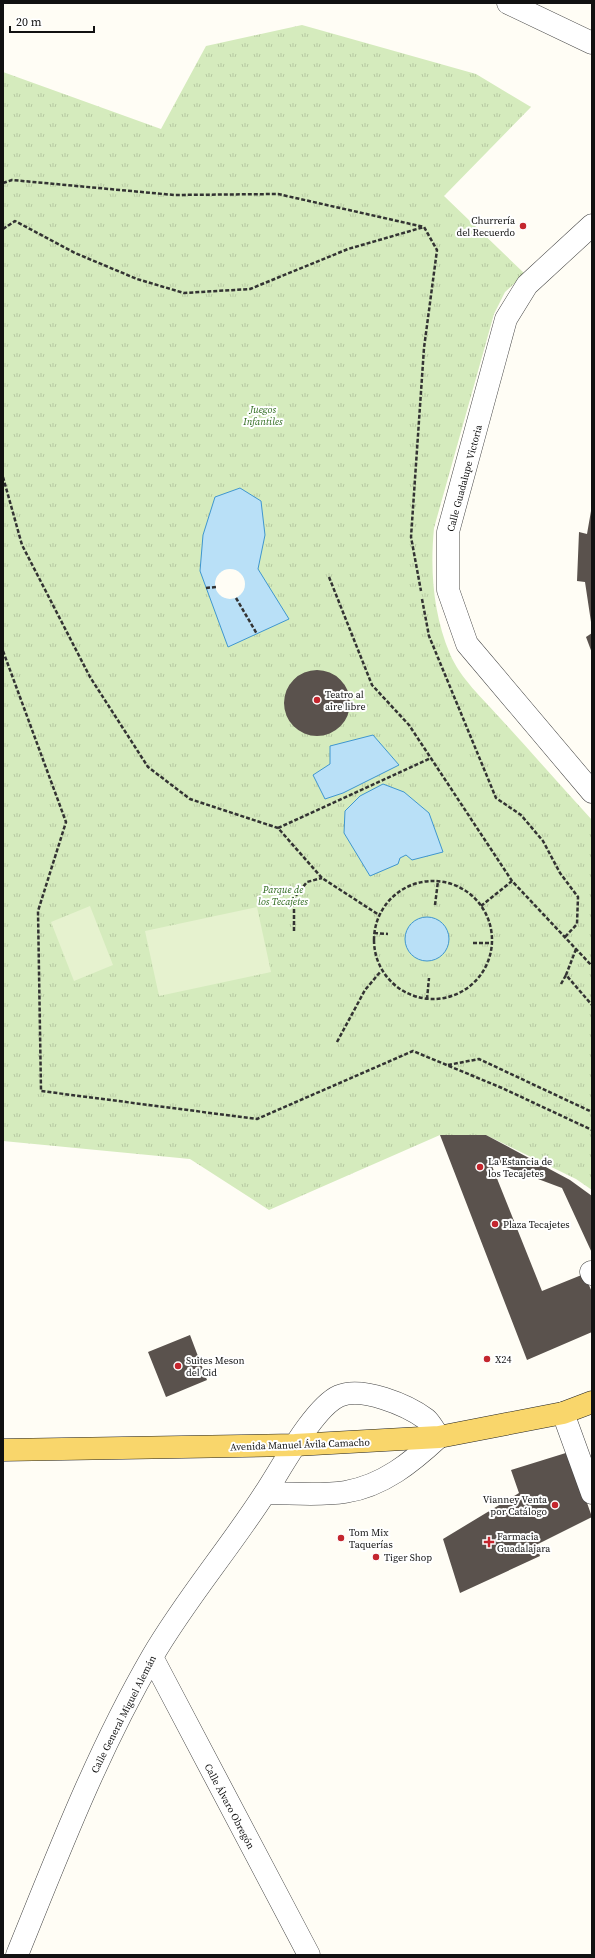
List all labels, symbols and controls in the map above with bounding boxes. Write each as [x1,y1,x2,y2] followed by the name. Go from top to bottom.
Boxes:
[10,8,94,34] scale bar
[16,14,42,30] text: 20 m
[457,214,516,239] place label: Churrería del Recuerdo
[518,221,528,231] marker: Churrería del Recuerdo
[242,403,283,428] park label: Juegos Infantiles
[444,422,485,533] street label: Calle Guadalupe Victoria
[325,688,366,713] place label: Teatro al aire libre
[312,695,322,705] marker: Teatro al aire libre
[258,883,308,908] park label: Parque de los Tecajetes
[488,1155,552,1180] place label: La Estancia de los Tecajetes
[475,1162,485,1172] marker: La Estancia de los Tecajetes
[503,1218,570,1231] place label: Plaza Tecajetes
[490,1219,500,1229] marker: Plaza Tecajetes
[495,1353,511,1366] place label: X24
[186,1354,245,1379] place label: Suites Meson del Cid
[482,1354,492,1364] marker: X24
[173,1361,183,1371] marker: Suites Meson del Cid
[230,1436,371,1453] street label: Avenida Manuel Ávila Camacho
[483,1493,548,1518] place label: Vianney Venta por Catálogo
[550,1500,560,1510] marker: Vianney Venta por Catálogo
[349,1526,393,1551] place label: Tom Mix Taquerías
[497,1530,551,1555] place label: Farmacia Guadalajara
[336,1533,346,1543] marker: Tom Mix Taquerías
[484,1537,494,1547] marker: Farmacia Guadalajara
[384,1551,432,1564] place label: Tiger Shop
[371,1552,381,1562] marker: Tiger Shop
[88,1653,159,1775] street label: Calle General Miguel Alemán
[202,1761,258,1851] street label: Calle Álvaro Obregón

